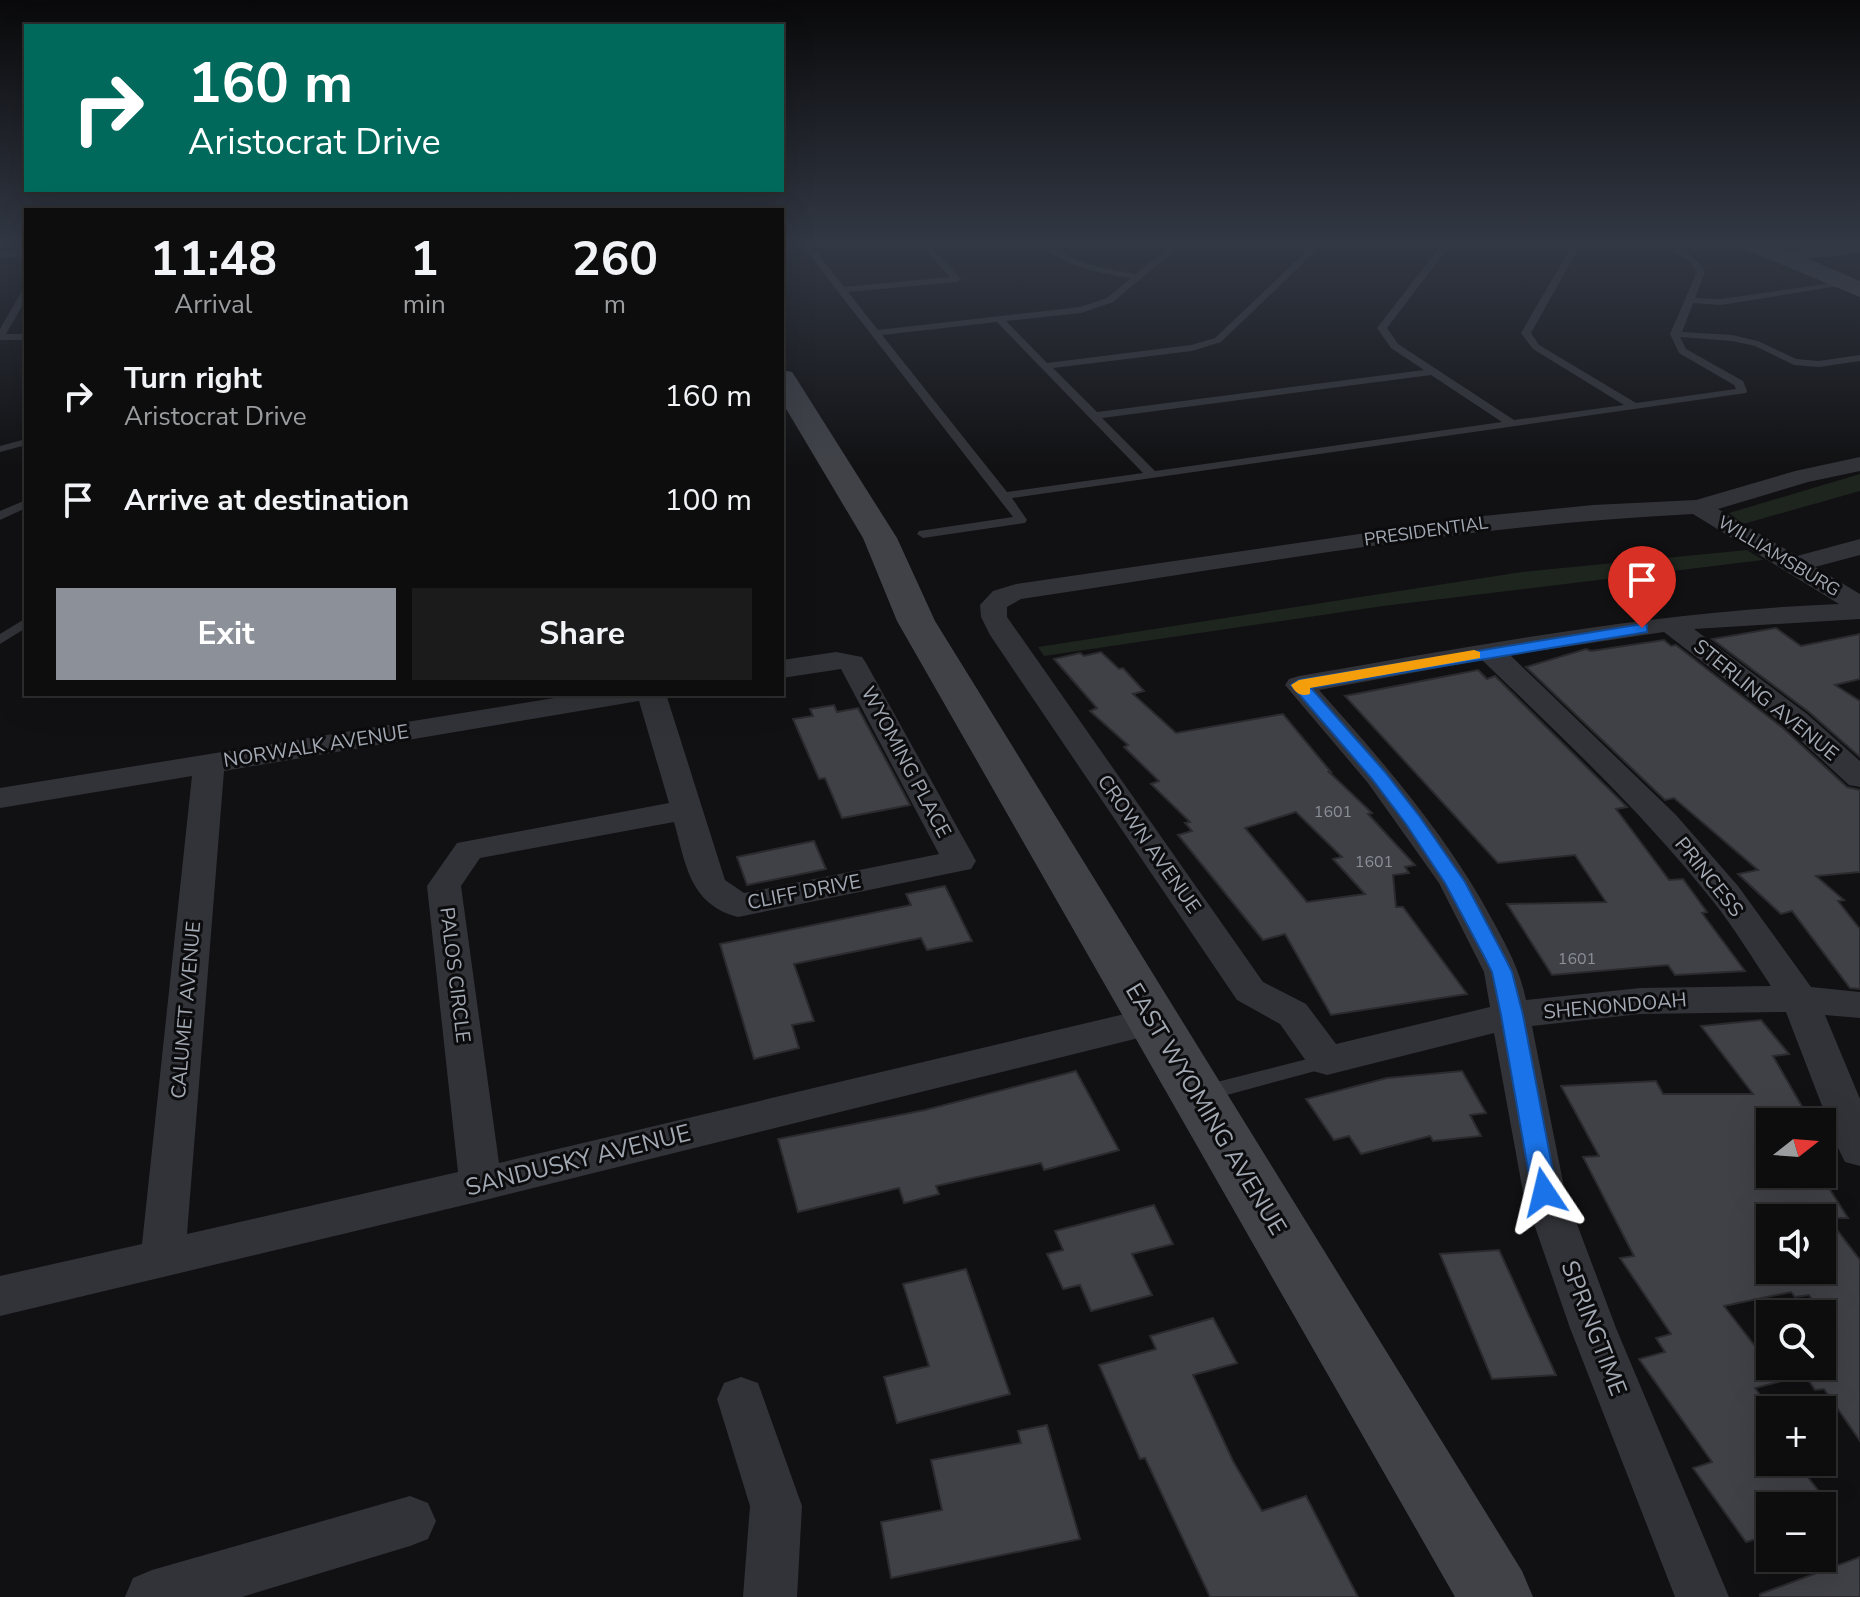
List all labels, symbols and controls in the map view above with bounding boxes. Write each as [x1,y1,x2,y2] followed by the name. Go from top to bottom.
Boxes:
[188,45,353,122] text: 160 m
[56,56,160,160] icon: right
[188,118,441,167] text: Aristocrat Drive
[150,226,277,292] text: 11:48
[410,226,439,292] text: 1
[572,226,658,292] text: 260
[174,287,253,322] text: Arrival
[403,287,446,322] text: min
[604,287,626,322] text: m
[124,358,262,399] text: Turn right
[56,374,100,418] icon: right
[665,376,752,417] text: 160 m
[124,399,307,434] text: Aristocrat Drive
[56,478,100,522] icon: arrive
[124,480,409,521] text: Arrive at destination
[665,480,752,521] text: 100 m
[1362,510,1490,552] street label: PRESIDENTIAL
[1713,510,1845,602] street label: WILLIAMSBURG
[1608,546,1676,628] pin
[1620,558,1664,602] icon: arrive
[56,588,396,680] button: Exit
[412,588,752,680] button: Share
[1688,633,1844,767] street label: STERLING AVENUE
[855,682,957,842] street label: WYOMING PLACE
[221,718,411,774] street label: NORWALK AVENUE
[1091,769,1207,919] street label: CROWN AVENUE
[1314,801,1352,823] house number: 1601
[1668,831,1750,923] street label: PRINCESS
[1355,851,1393,873] house number: 1601
[745,868,863,916] street label: CLIFF DRIVE
[433,906,477,1044] street label: PALOS CIRCLE
[165,920,207,1100] street label: CALUMET AVENUE
[1558,948,1596,970] house number: 1601
[1118,977,1294,1241] street label: EAST WYOMING AVENUE
[1542,986,1688,1026] street label: SHENONDOAH
[1756,1108,1836,1188] north arrow
[1756,1108,1836,1572] map controls
[462,1117,694,1203] street label: SANDUSKY AVENUE
[1502,1150,1586,1234] position arrow
[1756,1204,1836,1284] button: sound
[1554,1256,1634,1400] street label: SPRINGTIME
[1756,1300,1836,1380] button: search
[1756,1396,1836,1476] button: +
[1756,1492,1836,1572] button: −

